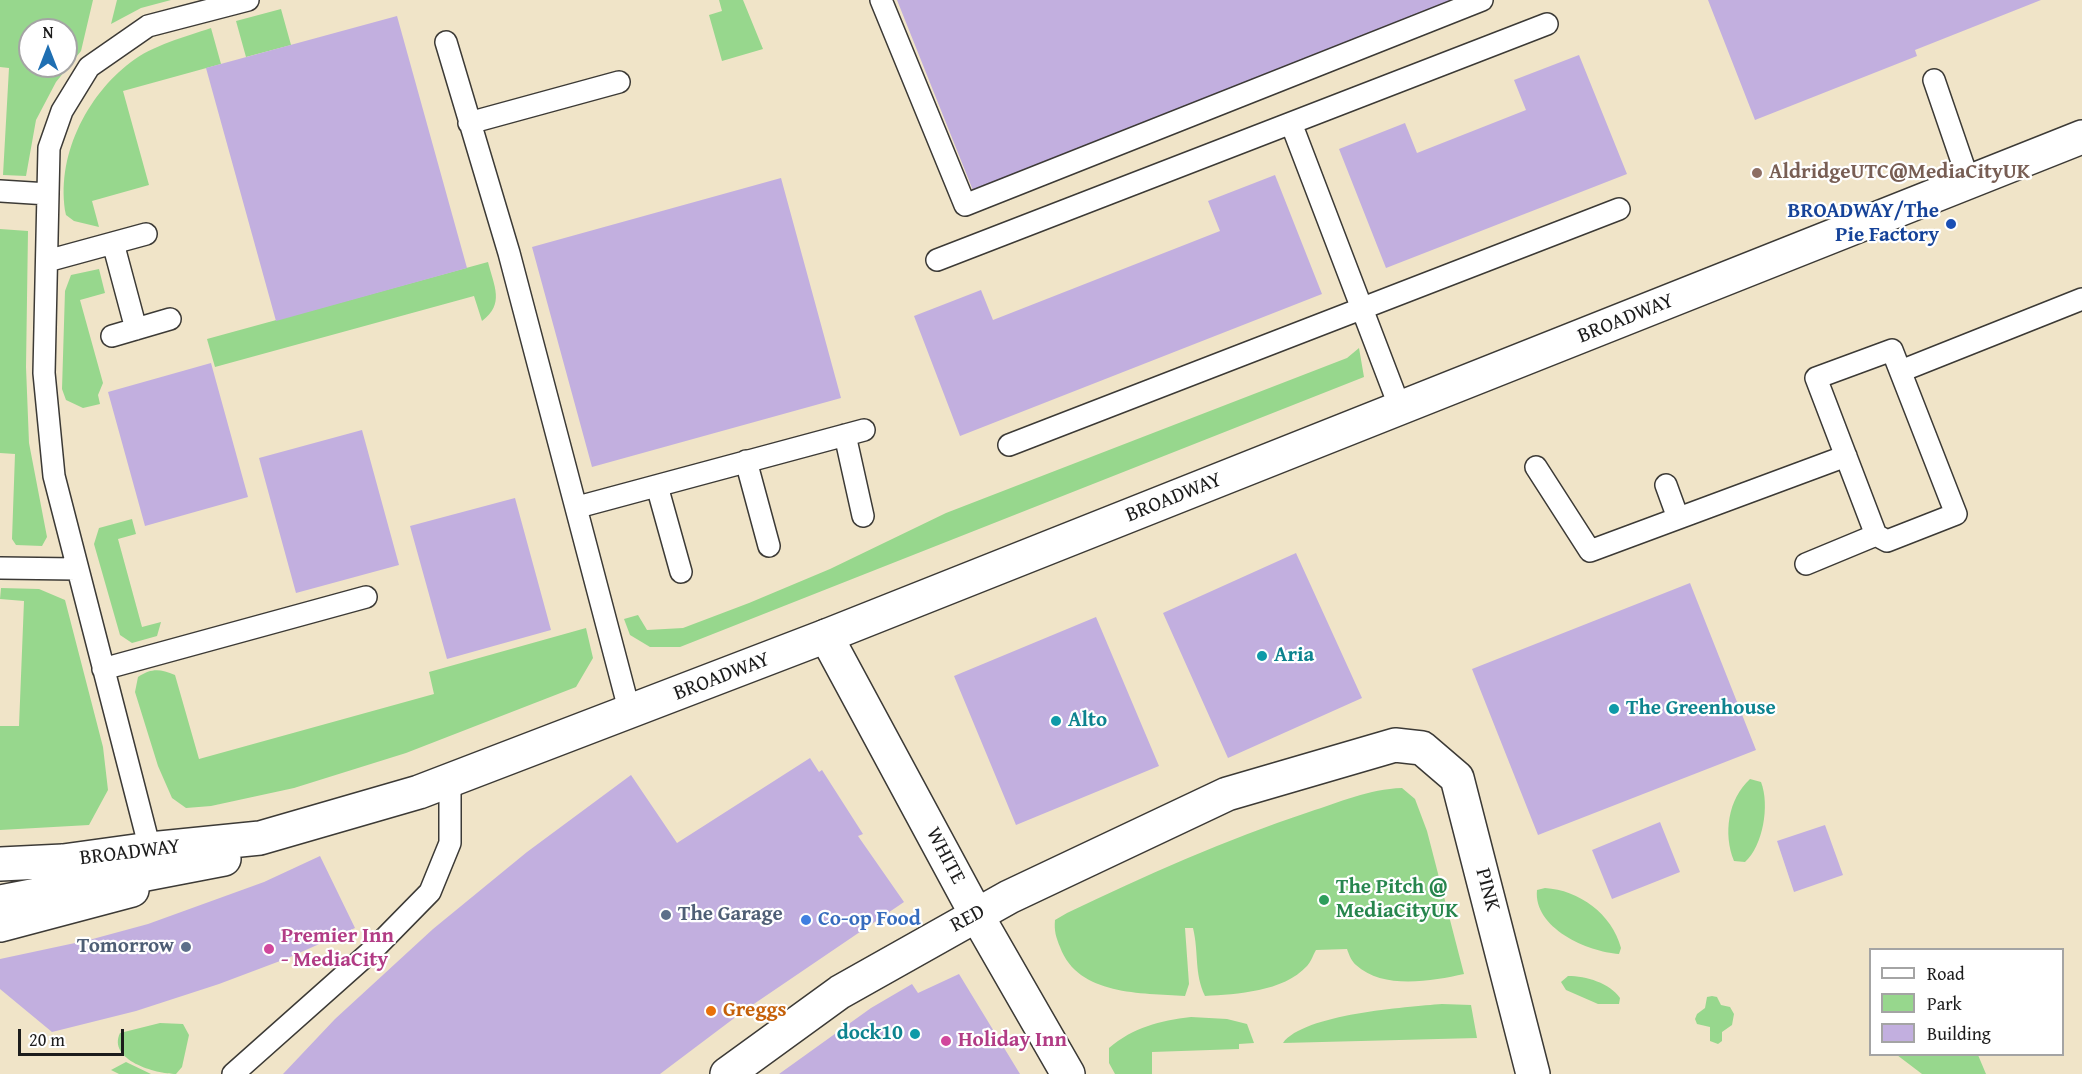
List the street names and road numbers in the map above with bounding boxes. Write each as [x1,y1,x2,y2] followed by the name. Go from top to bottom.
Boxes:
[1574,288,1678,350] street label: BROADWAY
[1122,467,1226,529] street label: BROADWAY
[670,647,774,707] street label: BROADWAY
[920,823,970,889] street label: WHITE
[78,834,182,872] street label: BROADWAY
[1469,866,1505,914] street label: PINK
[946,900,990,938] street label: RED

